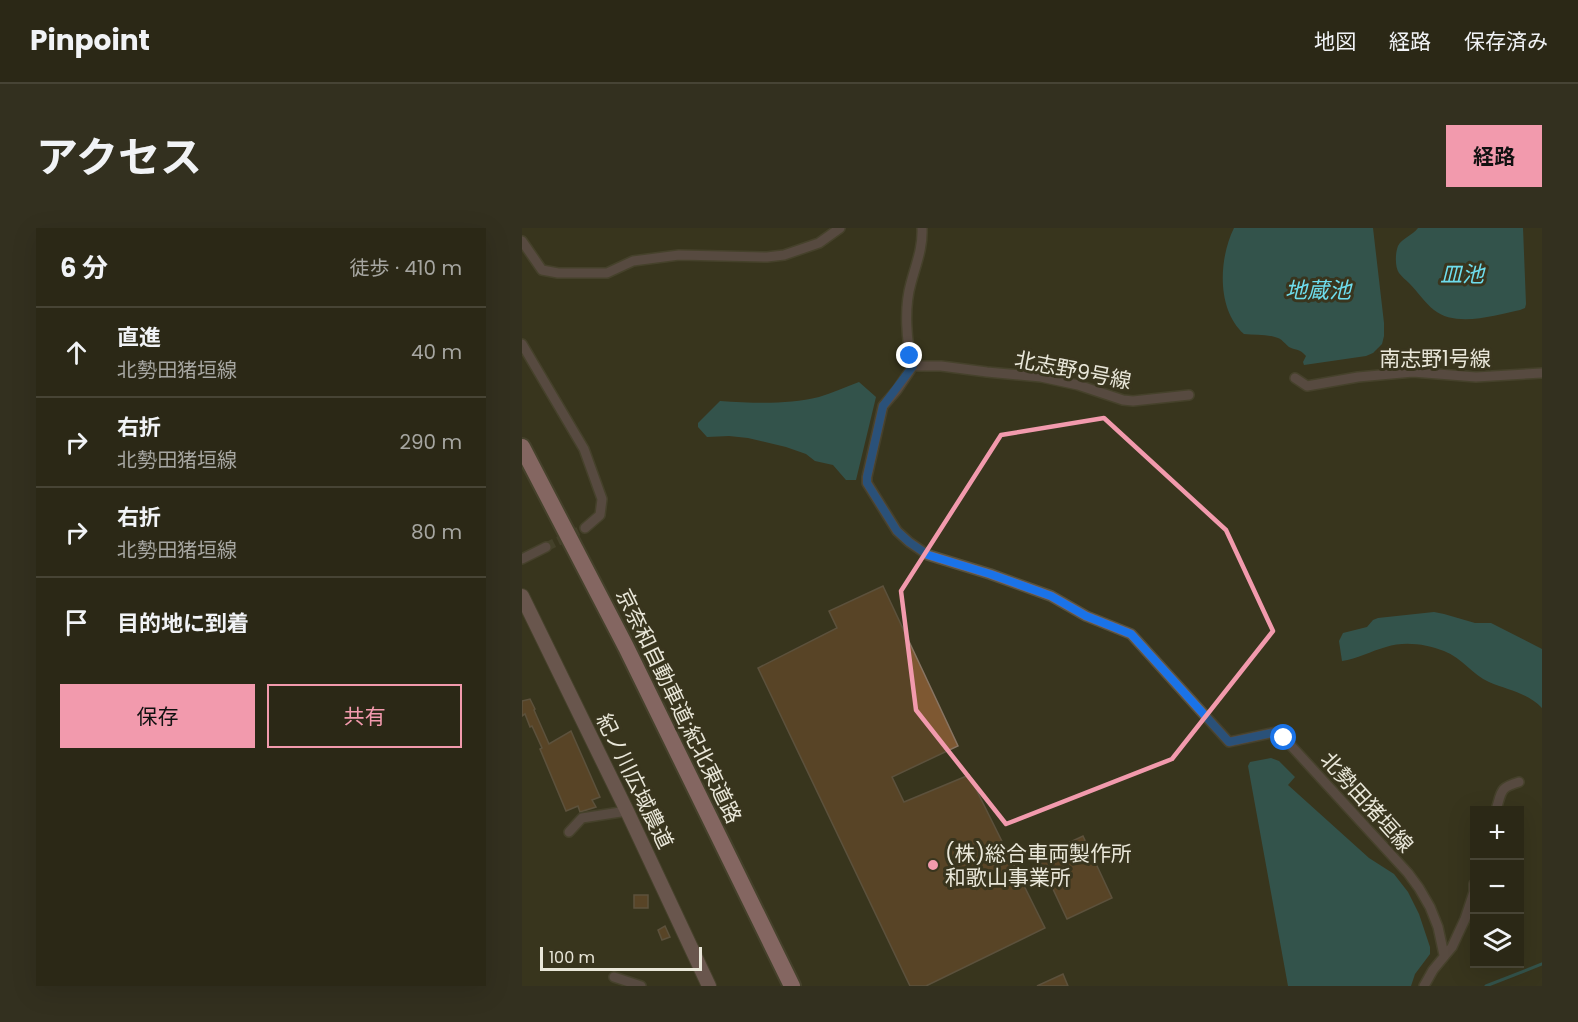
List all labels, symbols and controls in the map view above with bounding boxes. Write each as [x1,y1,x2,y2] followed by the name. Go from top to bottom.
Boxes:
[30,21,150,60] text: Pinpoint
[1314,27,1356,56] text: 地図
[1389,27,1431,56] text: 経路
[1464,27,1548,56] text: 保存済み
[1446,125,1542,187] button: 経路
[36,128,202,187] text: アクセス
[60,250,108,286] text: 6 分
[350,254,462,282] text: 徒歩 · 410 m
[1440,259,1486,290] water label: 皿池
[1285,275,1353,306] water label: 地蔵池
[117,322,161,353] text: 直進
[60,336,93,369] icon: ahead
[411,338,462,366] text: 40 m
[896,342,922,368] route end
[1012,344,1134,396] street label: 北志野9号線
[1379,344,1491,373] street label: 南志野1号線
[117,356,237,384] text: 北勢田猪垣線
[117,412,161,443] text: 右折
[60,426,93,459] icon: right
[399,428,462,456] text: 290 m
[117,446,237,474] text: 北勢田猪垣線
[117,502,161,533] text: 右折
[60,516,93,549] icon: right
[411,518,462,546] text: 80 m
[117,536,237,564] text: 北勢田猪垣線
[610,584,748,828] street label: 京奈和自動車道;紀北東道路
[60,606,93,639] icon: arrive
[117,608,249,639] text: 目的地に到着
[60,684,255,748] button: 保存
[267,684,462,748] button: 共有
[590,709,680,853] street label: 紀ノ川広域農道
[1270,724,1296,750] route start
[1314,745,1420,859] street label: 北勢田猪垣線
[1470,806,1524,968] map controls
[1470,806,1524,860] button: +
[945,839,1132,892] place label: (株)総合車両製作所 和歌山事業所
[926,858,940,872] marker: (株)総合車両製作所 和歌山事業所
[1470,860,1524,914] button: −
[1470,914,1524,968] button: layers
[540,944,702,972] scale bar
[549,946,595,969] text: 100 m

